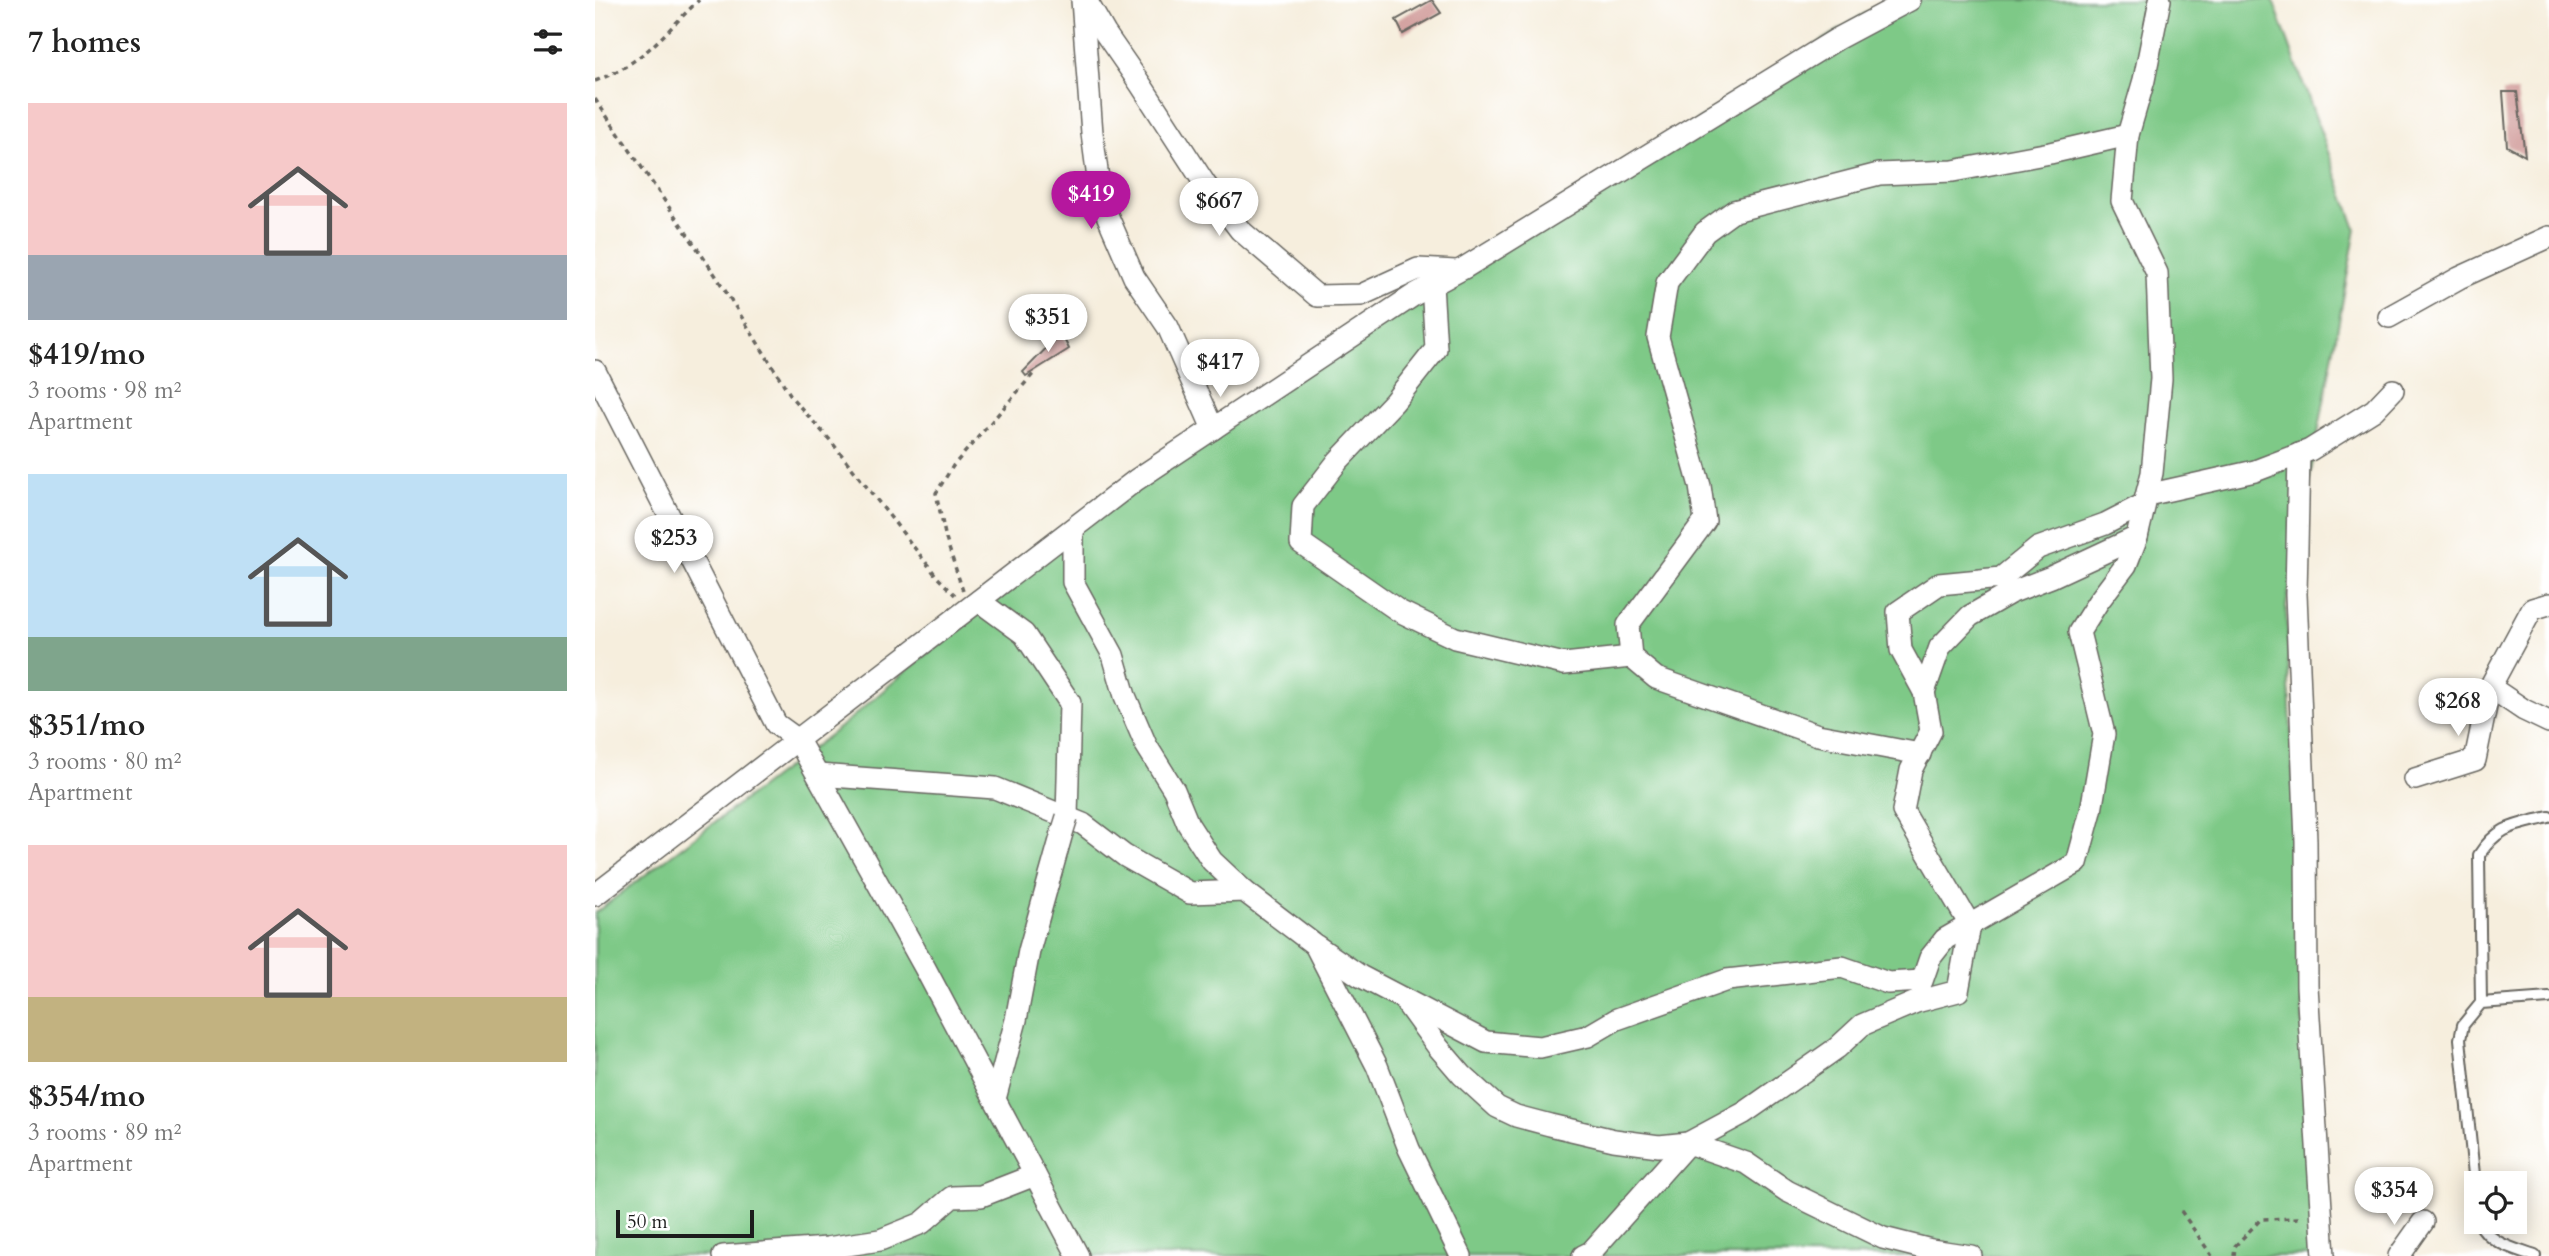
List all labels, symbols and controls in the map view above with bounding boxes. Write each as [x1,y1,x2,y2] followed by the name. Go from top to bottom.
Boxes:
[28,22,141,63] text: 7 homes
[529,23,567,61] icon: filters
[235,148,361,274] icon: home
[1050,172,1132,231] pin: $419
[1067,178,1115,209] text: $419
[1178,178,1260,238] pin: $667
[1195,185,1243,216] text: $667
[1007,294,1089,354] pin: $351
[1024,301,1072,332] text: $351
[28,334,145,375] text: $419/mo
[1179,340,1261,399] pin: $417
[1196,346,1244,377] text: $417
[28,375,181,406] text: 3 rooms · 98 m²
[28,406,132,437] text: Apartment
[633,516,715,575] pin: $253
[235,519,361,645] icon: home
[650,522,698,553] text: $253
[2417,678,2499,738] pin: $268
[2434,685,2482,716] text: $268
[28,705,145,746] text: $351/mo
[28,746,181,777] text: 3 rooms · 80 m²
[28,777,132,808] text: Apartment
[235,890,361,1016] icon: home
[28,1076,145,1117] text: $354/mo
[28,1117,181,1148] text: 3 rooms · 89 m²
[28,1148,132,1179] text: Apartment
[2353,1168,2435,1227] pin: $354
[2464,1171,2527,1234] map controls
[2464,1171,2527,1234] button: locate
[2370,1174,2418,1205] text: $354
[616,1207,754,1239] scale bar
[627,1209,668,1235] text: 50 m

